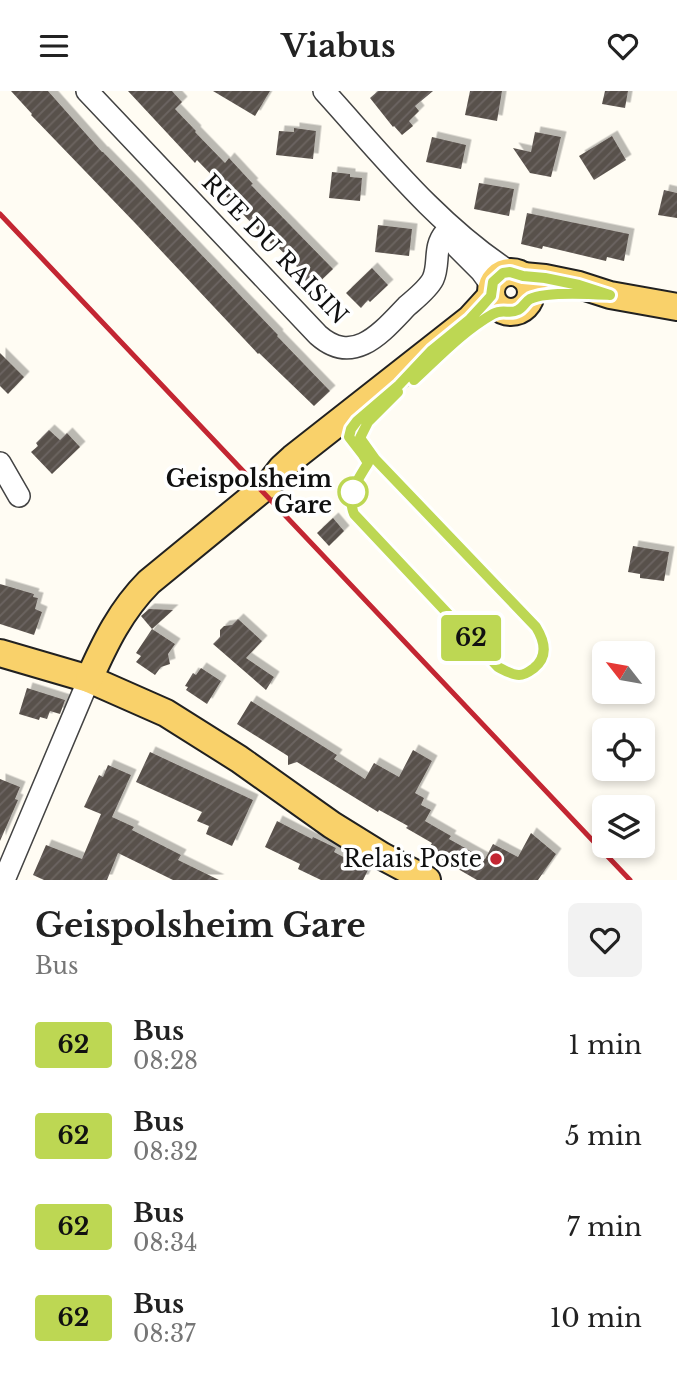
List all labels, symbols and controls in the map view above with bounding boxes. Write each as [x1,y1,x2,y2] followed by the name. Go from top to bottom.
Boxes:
[281,26,396,66] text: Viabus
[35,27,73,65] icon: menu
[604,27,642,65] icon: heart
[196,168,354,330] street label: RUE DU RAISIN
[166,465,333,519] place label: Geispolsheim Gare
[338,477,368,507] marker: Geispolsheim Gare
[440,615,503,661] line badge: 62
[455,623,487,652] text: 62
[592,641,654,703] north arrow
[592,641,655,858] map controls
[592,718,655,781] button: locate
[592,795,655,858] button: layers
[343,845,482,873] place label: Relais Poste
[488,851,504,867] marker: Relais Poste
[568,903,642,977] button: heart
[35,905,366,946] text: Geispolsheim Gare
[35,952,78,980] text: Bus
[133,1015,184,1047] text: Bus
[568,1029,642,1061] text: 1 min
[58,1030,89,1059] text: 62
[133,1047,198,1075] text: 08:28
[133,1106,184,1138] text: Bus
[565,1120,642,1152] text: 5 min
[58,1121,89,1150] text: 62
[133,1138,198,1166] text: 08:32
[133,1197,184,1229] text: Bus
[567,1211,642,1243] text: 7 min
[58,1212,89,1241] text: 62
[133,1229,198,1257] text: 08:34
[133,1288,184,1320] text: Bus
[550,1302,642,1334] text: 10 min
[58,1303,89,1332] text: 62
[133,1320,196,1348] text: 08:37

